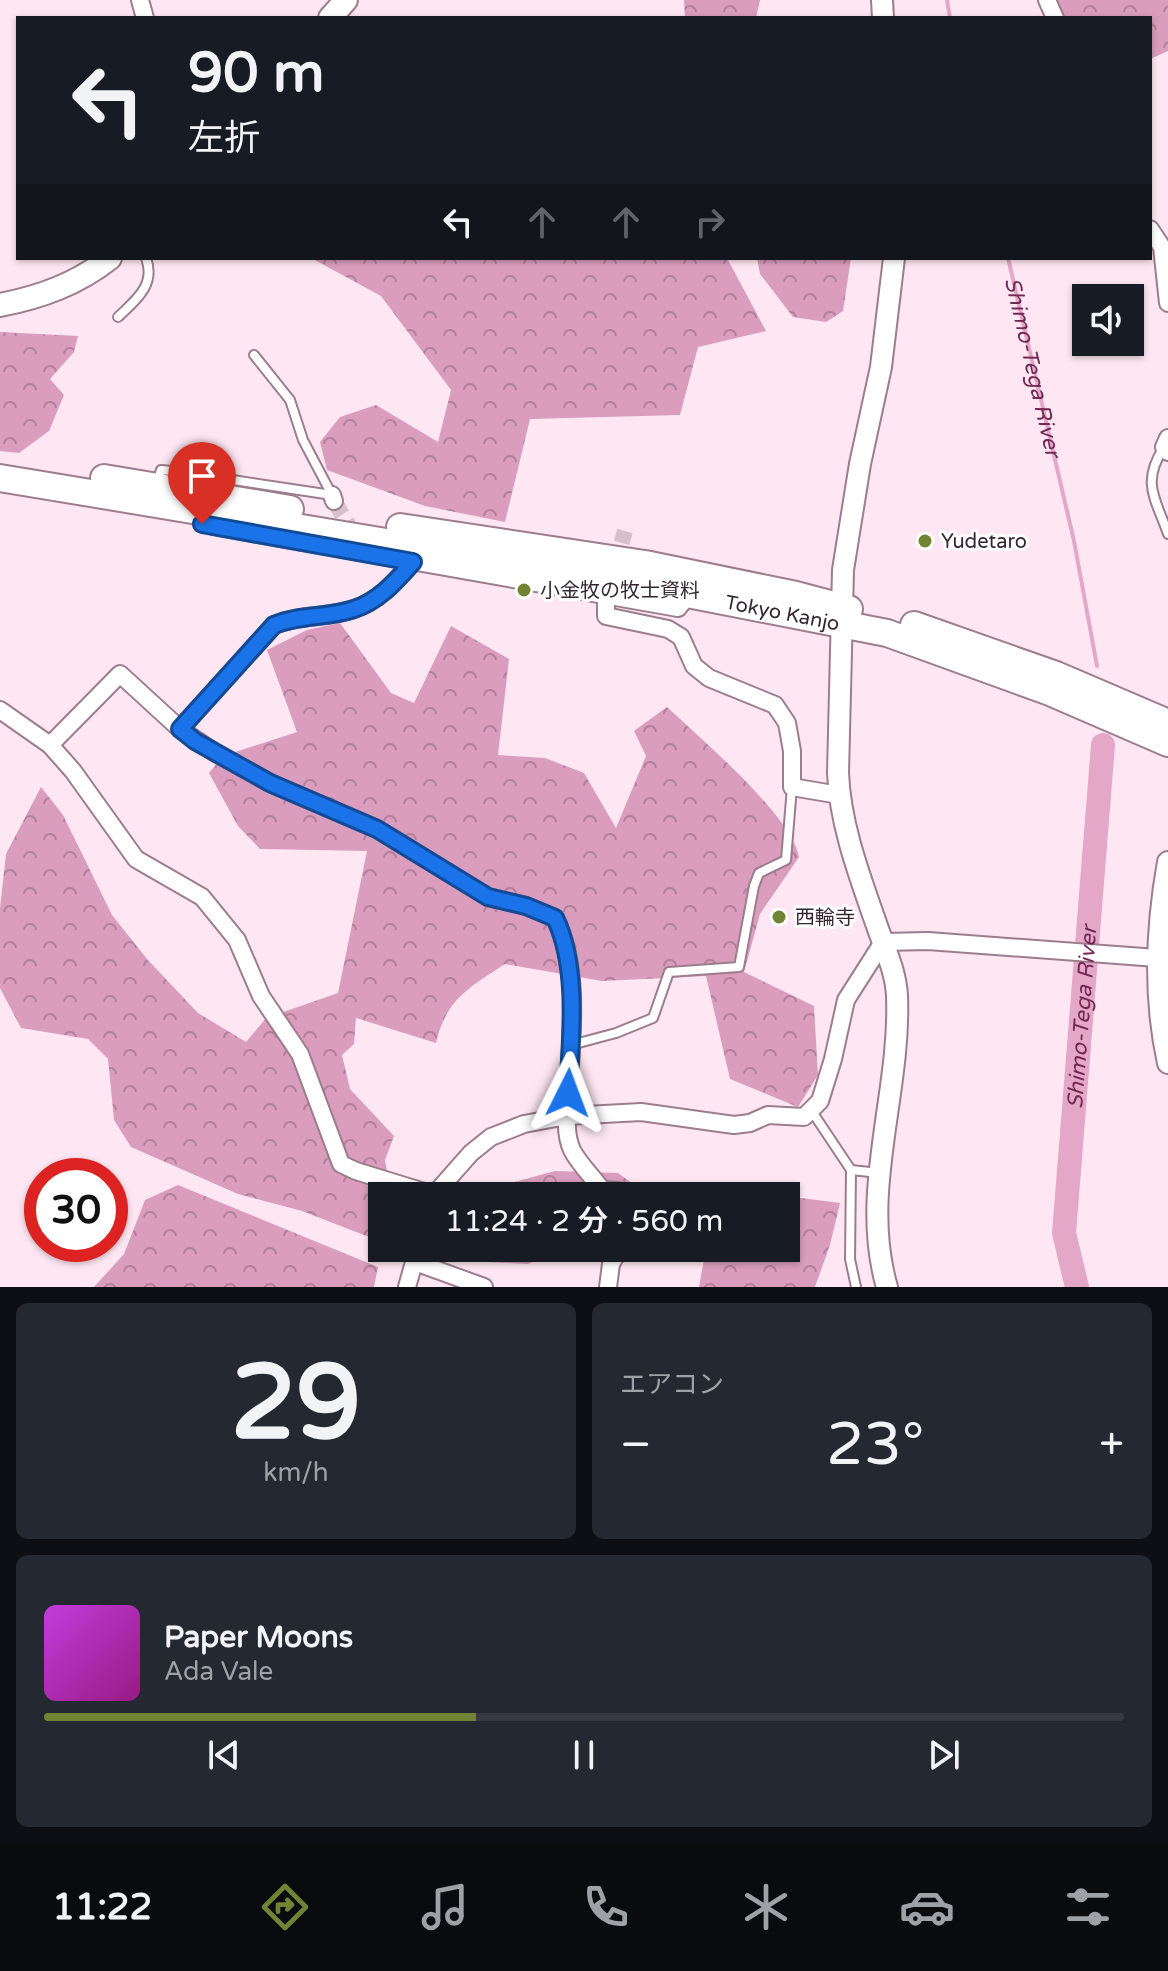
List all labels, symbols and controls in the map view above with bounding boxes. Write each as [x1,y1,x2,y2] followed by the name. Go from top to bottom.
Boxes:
[188,40,324,107] text: 90 m
[56,48,160,152] icon: left
[188,117,260,160] text: 左折
[436,200,480,244] icon: left
[520,200,564,244] icon: ahead
[604,200,648,244] icon: ahead
[688,200,732,244] icon: right
[999,275,1067,462] water label: Shimo-Tega River
[1072,284,1144,356] map controls
[1072,284,1144,356] button: sound
[168,442,236,524] pin
[180,454,224,498] icon: arrive
[941,530,1027,554] place label: Yudetaro
[916,532,934,550] marker: Yudetaro
[540,579,700,603] place label: 小金牧の牧士資料
[515,581,533,599] marker: 小金牧の牧士資料
[723,591,842,636] street label: Tokyo Kanjo
[795,906,855,930] place label: 西輪寺
[770,908,788,926] marker: 西輪寺
[1062,922,1103,1110] water label: Shimo-Tega River
[526,1051,610,1135] position arrow
[24,1158,128,1262] speed limit sign: 30
[445,1203,723,1240] text: 11:24 · 2 分 · 560 m
[231,1342,361,1467] text: 29
[620,1369,724,1400] text: エアコン
[826,1409,924,1481] text: 23°
[620,1419,651,1472] text: −
[1099,1419,1124,1472] text: +
[263,1457,329,1488] text: km/h
[164,1619,353,1656] text: Paper Moons
[164,1656,273,1687] text: Ada Vale
[202,1733,246,1777] icon: previous
[562,1733,606,1777] icon: pause
[922,1733,966,1777] icon: next
[257,1879,313,1935] icon: directions
[417,1879,473,1935] icon: music
[578,1879,634,1935] icon: phone
[738,1879,794,1935] icon: climate
[899,1879,955,1935] icon: car
[1060,1879,1116,1935] icon: filters
[52,1886,152,1929] text: 11:22

